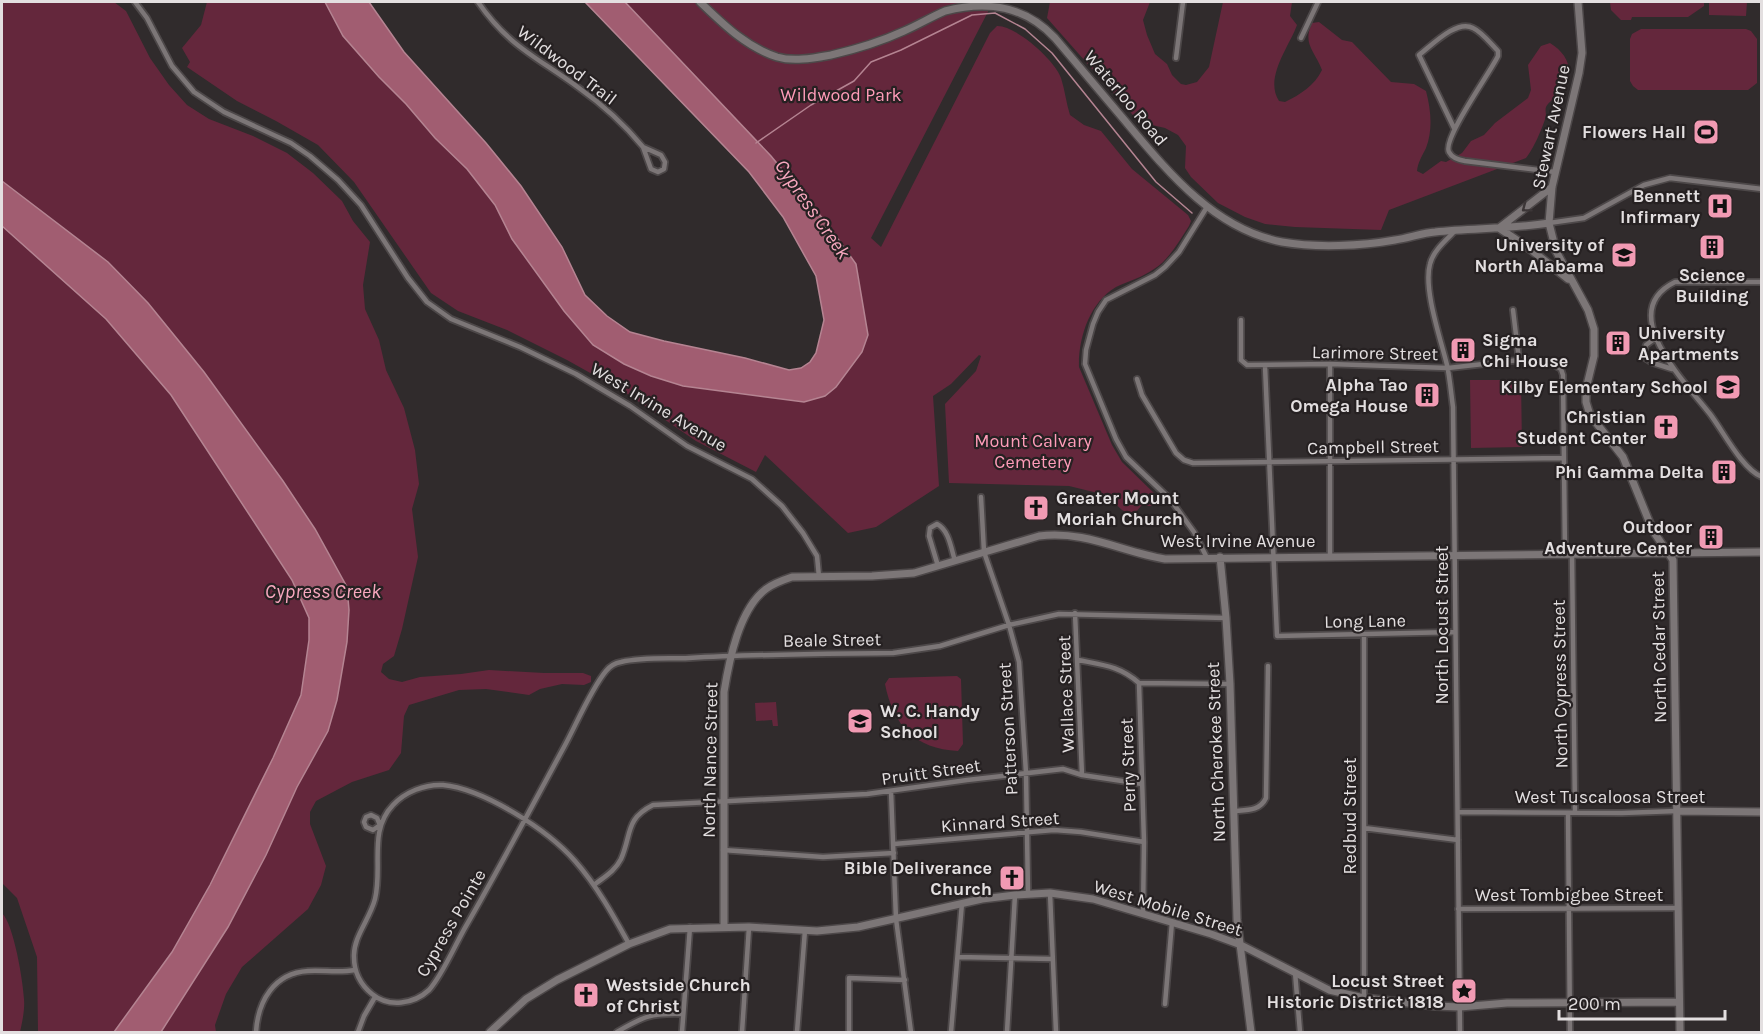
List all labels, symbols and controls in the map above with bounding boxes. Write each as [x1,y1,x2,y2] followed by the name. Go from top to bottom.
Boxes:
[513,20,621,110] street label: Wildwood Trail
[1080,46,1172,150] street label: Waterloo Road
[1527,63,1575,191] street label: Stewart Avenue
[780,84,902,106] park label: Wildwood Park
[1691,117,1721,147] sports icon: Flowers Hall
[1582,121,1686,143] place label: Flowers Hall
[770,155,856,264] water label: Cypress Creek
[1620,185,1700,228] place label: Bennett Infirmary
[1705,191,1735,221] hospital icon: Bennett Infirmary
[1521,200,1532,211] one-way arrow
[1697,232,1727,262] building icon: Science Building
[1475,234,1604,277] place label: University of North Alabama
[1609,240,1639,270] school or university icon: University of North Alabama
[1676,264,1749,307] place label: Science Building
[1638,322,1739,365] place label: University Apartments
[1603,328,1633,358] building icon: University Apartments
[1482,329,1568,372] place label: Sigma Chi House
[1448,335,1478,365] building icon: Sigma Chi House
[1312,341,1439,365] street label: Larimore Street
[587,358,731,456] street label: West Irvine Avenue
[1713,372,1743,402] school or university icon: Kilby Elementary School
[1290,374,1408,417] place label: Alpha Tao Omega House
[1500,376,1708,398] place label: Kilby Elementary School
[1412,380,1442,410] building icon: Alpha Tao Omega House
[1517,406,1646,449] place label: Christian Student Center
[1651,412,1681,442] church icon: Christian Student Center
[974,430,1092,473] park label: Mount Calvary Cemetery
[1307,435,1439,459] street label: Campbell Street
[1709,457,1739,487] building icon: Phi Gamma Delta
[1555,461,1704,483] place label: Phi Gamma Delta
[1056,487,1183,530] place label: Greater Mount Moriah Church
[1021,493,1051,523] church icon: Greater Mount Moriah Church
[1544,516,1692,559] place label: Outdoor Adventure Center
[1696,522,1726,552] building icon: Outdoor Adventure Center
[1161,530,1315,552] street label: West Irvine Avenue
[1431,545,1453,704] street label: North Locust Street
[1647,571,1671,723] street label: North Cedar Street
[265,580,382,603] water label: Cypress Creek
[1548,599,1572,769] street label: North Cypress Street
[1324,609,1406,633] street label: Long Lane
[783,628,882,652] street label: Beale Street
[1053,635,1079,753] street label: Wallace Street
[1202,661,1230,843] street label: North Cherokee Street
[994,662,1022,796] street label: Patterson Street
[698,682,722,838] street label: North Nance Street
[880,700,980,743] place label: W. C. Handy School
[845,706,875,736] school or university icon: W. C. Handy School
[1115,717,1141,813] street label: Perry Street
[880,754,982,790] street label: Pruitt Street
[1339,757,1361,874] street label: Redbud Street
[1515,786,1705,808] street label: West Tuscaloosa Street
[940,807,1060,837] street label: Kinnard Street
[844,857,992,900] place label: Bible Deliverance Church
[997,863,1027,893] church icon: Bible Deliverance Church
[411,865,491,981] street label: Cypress Pointe
[1091,875,1245,941] street label: West Mobile Street
[1475,884,1664,906] street label: West Tombigbee Street
[1266,970,1444,1013] place label: Locust Street Historic District 1818
[606,974,751,1017] place label: Westside Church of Christ
[1449,976,1479,1006] place icon: Locust Street Historic District 1818
[571,980,601,1010] church icon: Westside Church of Christ
[1559,983,1726,1021] scale bar
[1568,993,1621,1015] text: 200 m

